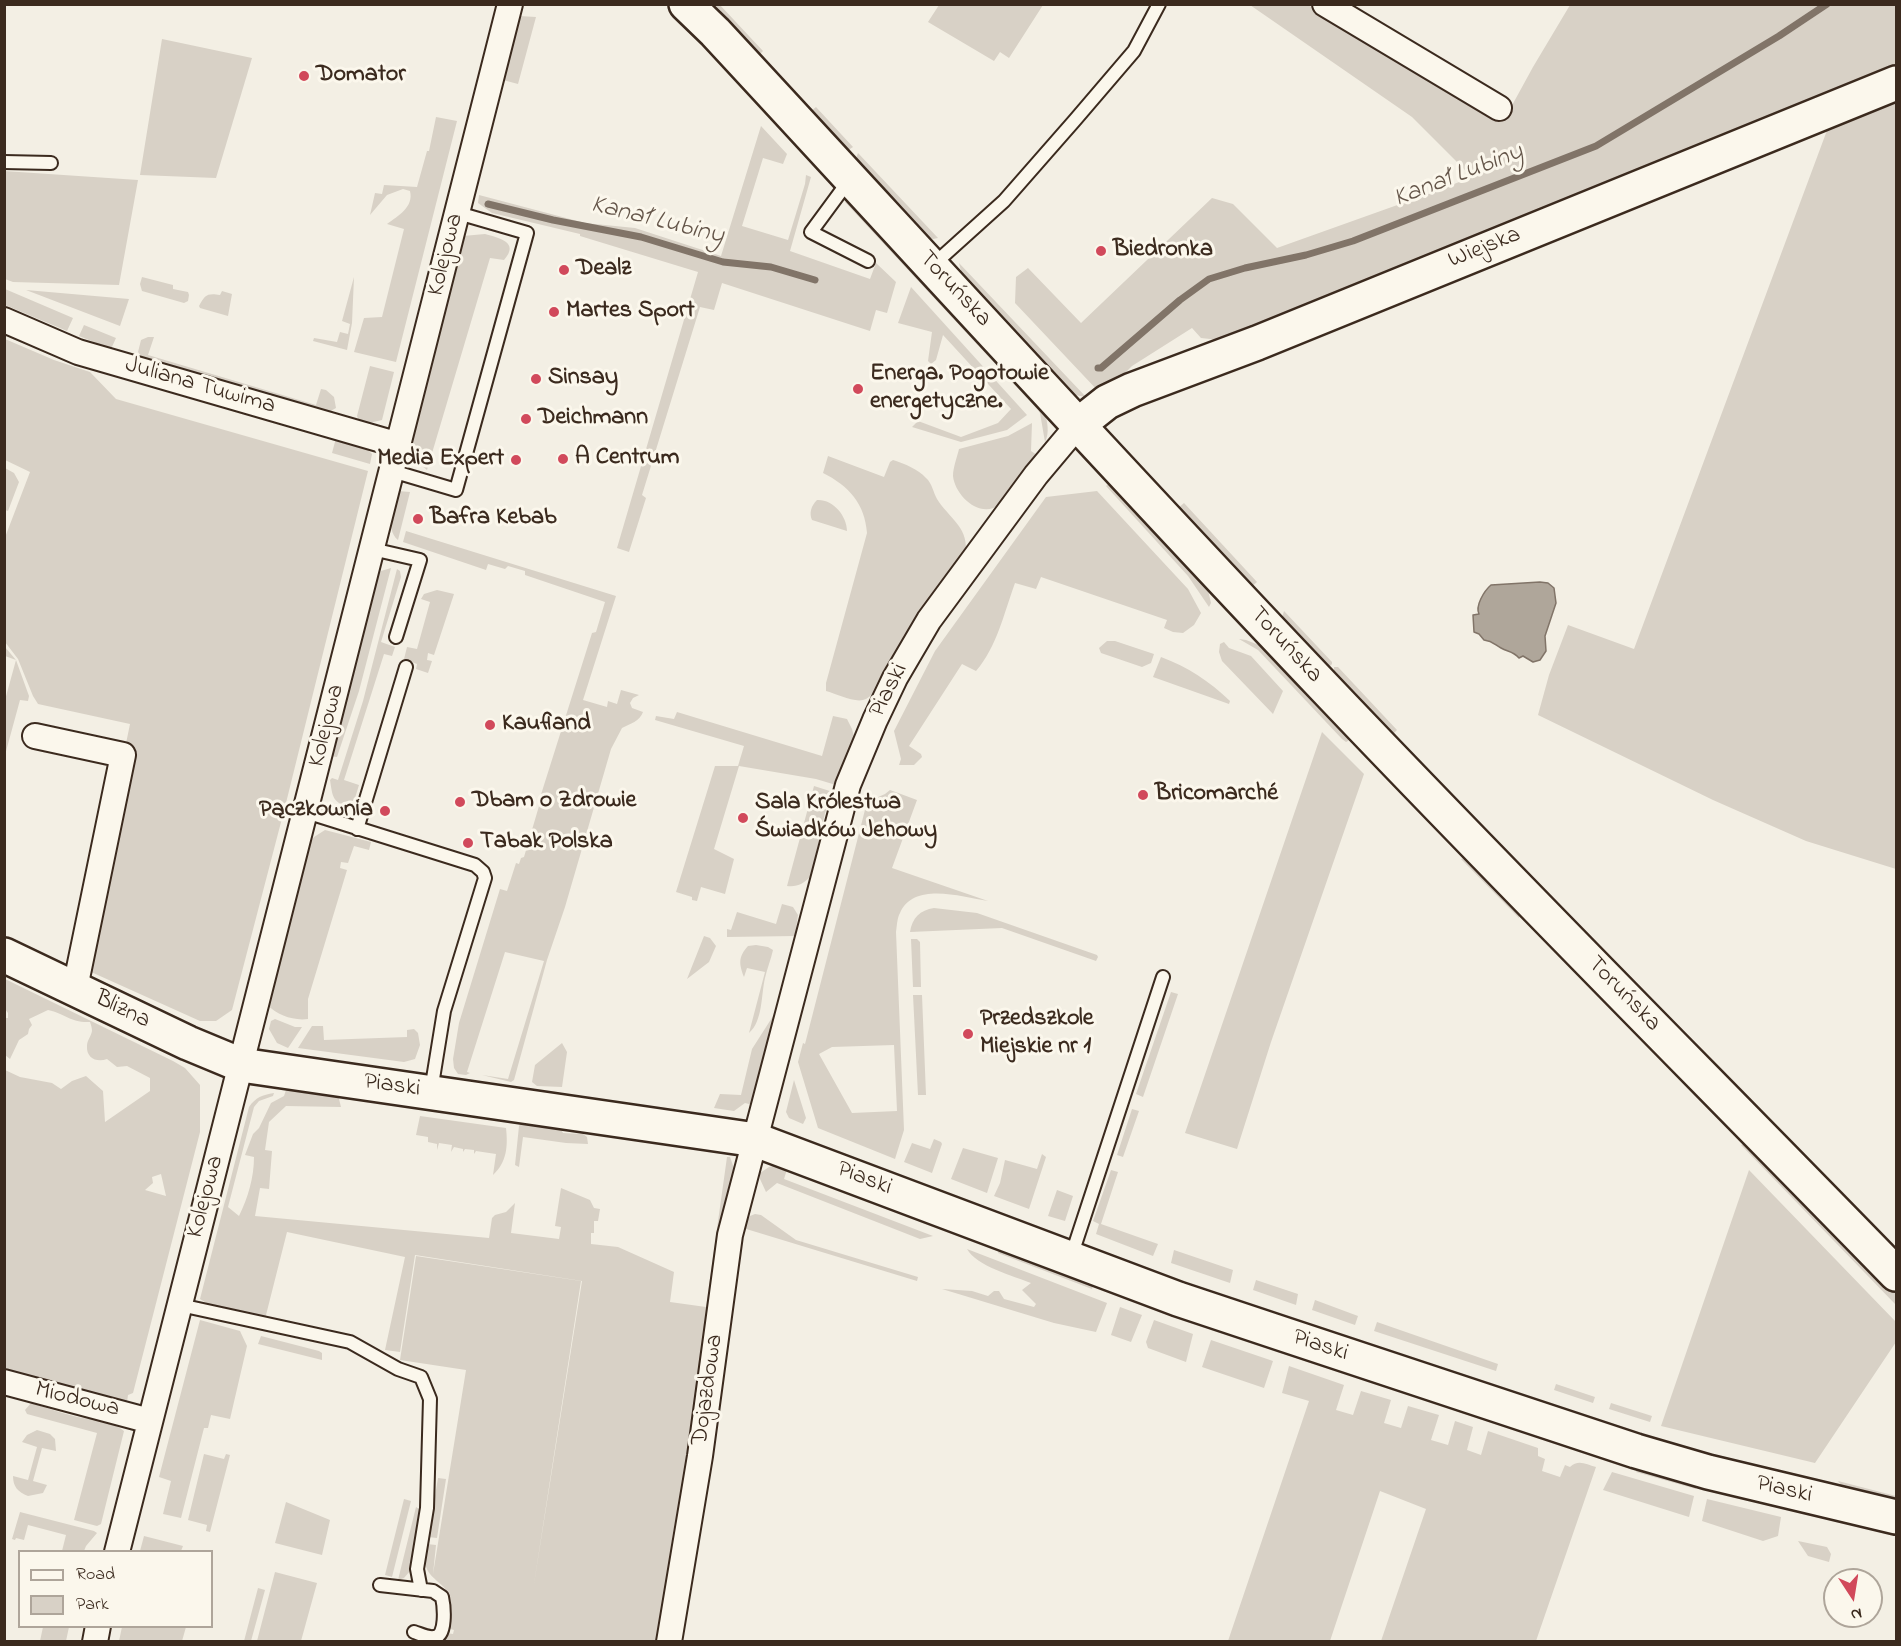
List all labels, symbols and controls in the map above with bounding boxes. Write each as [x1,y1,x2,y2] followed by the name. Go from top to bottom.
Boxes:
[316,62,406,90] place label: Domator
[297,69,311,83] marker: Domator
[1390,138,1528,216] water label: Kanał Lubiny
[587,190,727,254] water label: Kanał Lubiny
[423,211,471,299] street label: Kolejowa
[1445,222,1525,276] street label: Wiejska
[1113,237,1213,265] place label: Biedronka
[1094,244,1108,258] marker: Biedronka
[911,246,997,334] street label: Toruńska
[576,256,631,284] place label: Dealz
[557,263,571,277] marker: Dealz
[566,298,694,326] place label: Martes Sport
[547,305,561,319] marker: Martes Sport
[121,352,279,422] street label: Juliana Tuwima
[870,361,1049,417] place label: Energa. Pogotowie energetyczne.
[548,365,618,393] place label: Sinsay
[529,372,543,386] marker: Sinsay
[851,382,865,396] marker: Energa. Pogotowie energetyczne.
[538,405,648,433] place label: Deichmann
[519,412,533,426] marker: Deichmann
[575,445,679,473] place label: A Centrum
[377,446,504,474] place label: Media Expert
[556,452,570,466] marker: A Centrum
[509,453,523,467] marker: Media Expert
[430,505,557,533] place label: Bafra Kebab
[411,512,425,526] marker: Bafra Kebab
[1242,602,1328,690] street label: Toruńska
[864,659,916,723] street label: Piaski
[304,682,352,770] street label: Kolejowa
[502,711,591,739] place label: Kaufland
[483,718,497,732] marker: Kaufland
[1155,781,1278,809] place label: Bricomarché
[472,788,636,816] place label: Dbam o Zdrowie
[1136,788,1150,802] marker: Bricomarché
[755,790,937,846] place label: Sala Królestwa Świadków Jehowy
[453,795,467,809] marker: Dbam o Zdrowie
[259,797,373,825] place label: Pączkownia
[378,804,392,818] marker: Pączkownia
[736,811,750,825] marker: Sala Królestwa Świadków Jehowy
[480,829,613,857] place label: Tabak Polska
[461,836,475,850] marker: Tabak Polska
[1580,951,1666,1039] street label: Toruńska
[90,985,154,1037] street label: Blizna
[980,1006,1094,1062] place label: Przedszkole Miejskie nr 1
[961,1027,975,1041] marker: Przedszkole Miejskie nr 1
[362,1069,422,1105] street label: Piaski
[182,1153,232,1241] street label: Kolejowa
[832,1156,896,1204] street label: Piaski
[1289,1325,1351,1369] street label: Piaski
[687,1332,731,1448] street label: Dojazdowa
[32,1377,122,1425] street label: Miodowa
[1753,1471,1815,1511] street label: Piaski
[18,1550,213,1628] legend
[76,1562,115,1588] text: Road
[1823,1568,1883,1628] north arrow
[76,1592,109,1618] text: Park
[1849,1601,1864,1627] text: N

